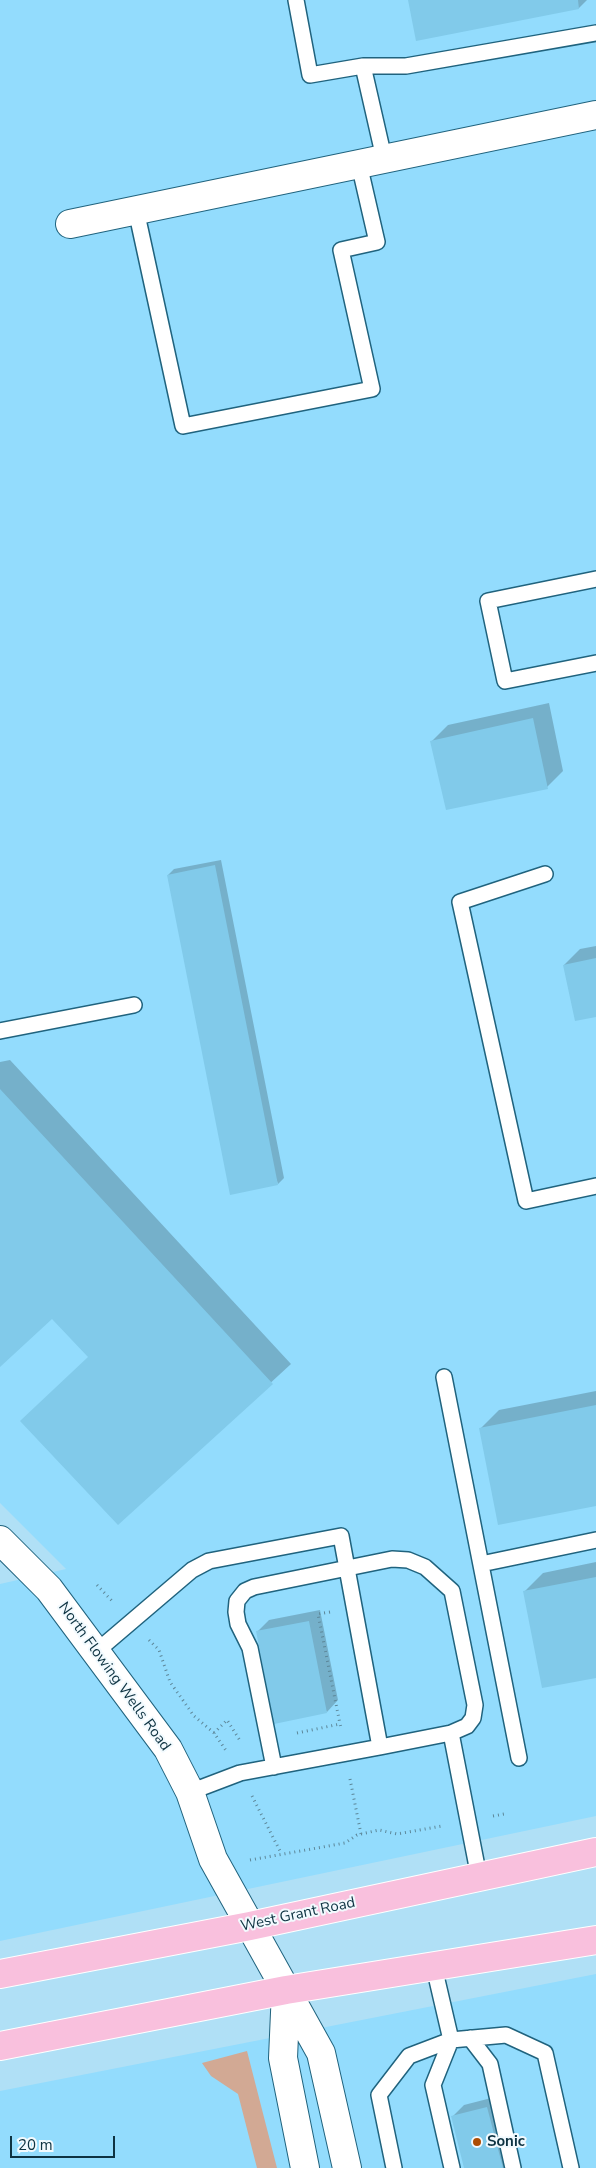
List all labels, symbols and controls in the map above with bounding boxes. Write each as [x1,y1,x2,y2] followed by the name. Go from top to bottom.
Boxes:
[54,1599,174,1755] street label: North Flowing Wells Road
[239,1894,357,1936] street label: West Grant Road
[12,2126,118,2158] scale bar
[487,2133,525,2151] place label: Sonic
[18,2135,53,2155] text: 20 m
[471,2136,483,2148] marker: Sonic

